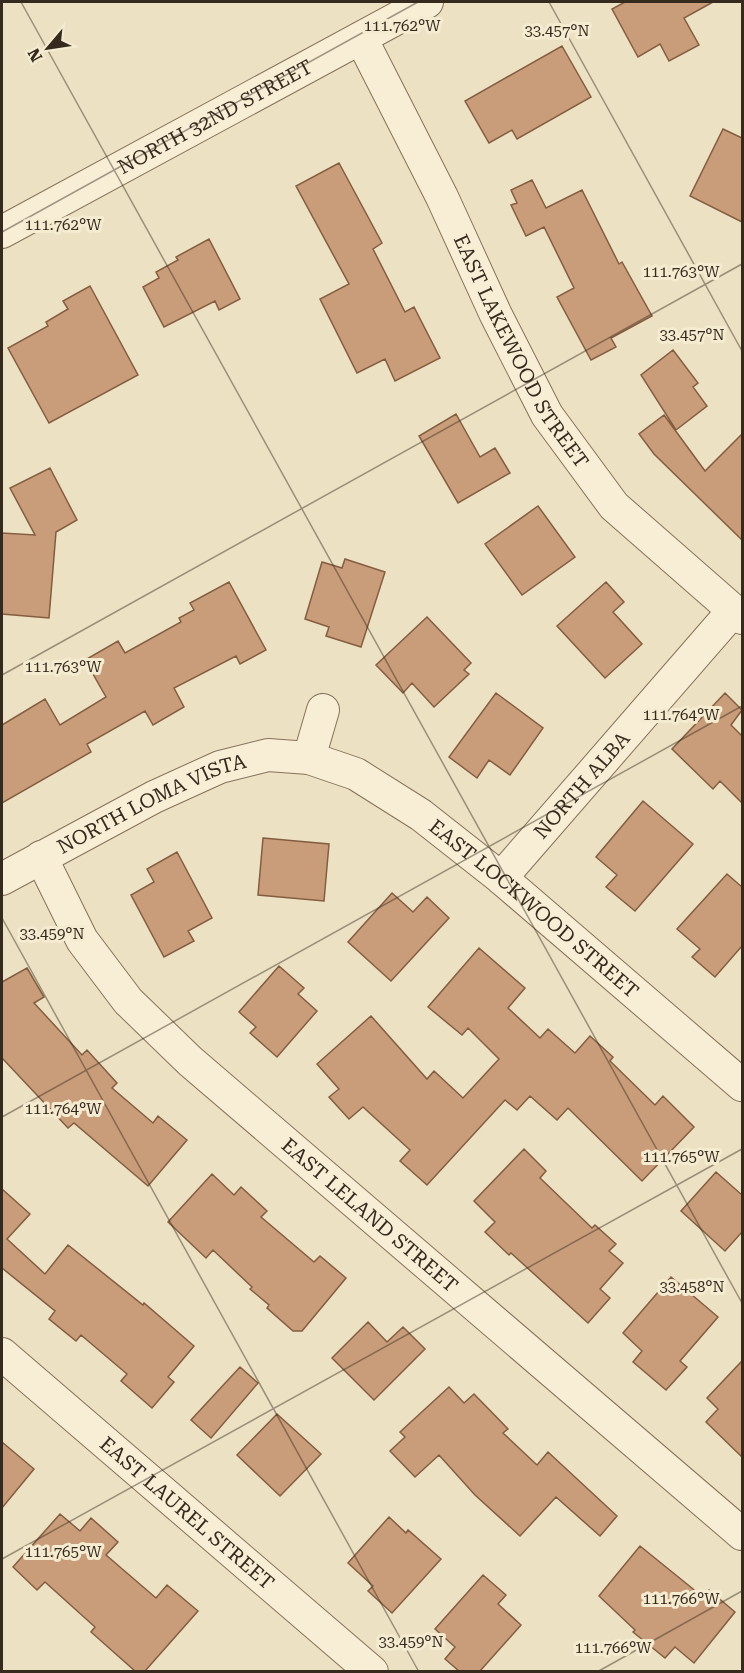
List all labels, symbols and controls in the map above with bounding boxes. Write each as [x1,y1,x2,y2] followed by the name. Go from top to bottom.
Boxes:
[364,17,441,35] text: 111.762°W
[18,18,78,78] north arrow
[524,22,590,40] text: 33.457°N
[24,45,47,65] text: N
[113,54,316,179] street label: NORTH 32ND STREET
[25,216,102,234] text: 111.762°W
[449,231,594,473] street label: EAST LAKEWOOD STREET
[643,263,720,281] text: 111.763°W
[659,326,725,344] text: 33.457°N
[25,658,102,676] text: 111.763°W
[643,706,720,724] text: 111.764°W
[529,727,635,844] street label: NORTH ALBA
[53,749,249,859] street label: NORTH LOMA VISTA
[424,814,644,1003] street label: EAST LOCKWOOD STREET
[19,925,85,943] text: 33.459°N
[25,1100,102,1118] text: 111.764°W
[277,1133,463,1297] street label: EAST LELAND STREET
[643,1148,720,1166] text: 111.765°W
[659,1278,725,1296] text: 33.458°N
[95,1432,279,1595] street label: EAST LAUREL STREET
[25,1543,102,1561] text: 111.765°W
[643,1590,720,1608] text: 111.766°W
[378,1633,444,1651] text: 33.459°N
[575,1639,652,1657] text: 111.766°W

